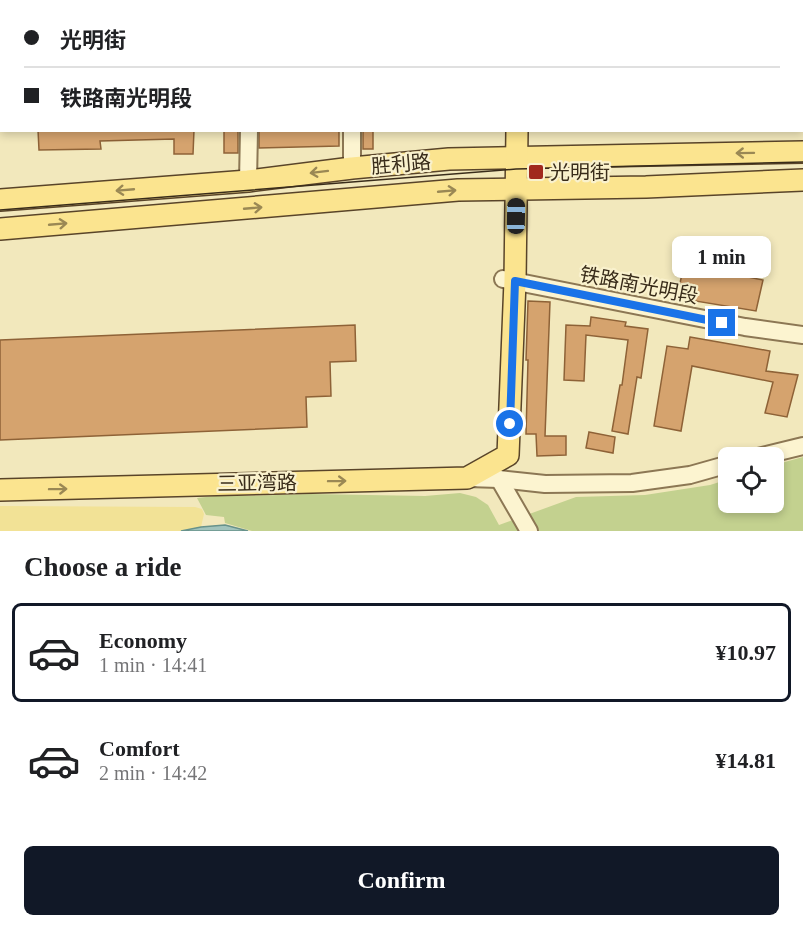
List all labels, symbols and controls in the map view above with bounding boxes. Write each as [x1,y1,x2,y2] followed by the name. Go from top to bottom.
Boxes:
[60,28,126,53] text: 光明街
[60,86,192,111] text: 铁路南光明段
[735,148,755,159] one-way arrow
[370,150,432,178] street label: 胜利路
[550,161,610,183] place label: 光明街
[527,163,545,181] marker: 光明街
[310,167,330,178] one-way arrow
[116,185,136,196] one-way arrow
[436,185,456,196] one-way arrow
[507,198,525,234] car
[242,202,262,213] one-way arrow
[48,218,68,229] one-way arrow
[672,236,771,278] callout: 1 min
[697,246,746,268] text: 1 min
[578,263,700,307] street label: 铁路南光明段
[708,309,735,336] route end
[496,410,523,437] route start
[718,447,784,513] map controls
[718,447,784,513] button: locate
[217,471,297,495] street label: 三亚湾路
[327,475,347,487] one-way arrow
[48,483,68,494] one-way arrow
[24,552,182,582] text: Choose a ride
[27,626,81,680] icon: car
[99,628,187,653] text: Economy
[716,640,776,665] text: ¥10.97
[99,654,207,676] text: 1 min · 14:41
[27,734,81,788] icon: car
[99,736,180,761] text: Comfort
[716,748,776,773] text: ¥14.81
[99,762,207,784] text: 2 min · 14:42
[24,846,779,915] button: Confirm

